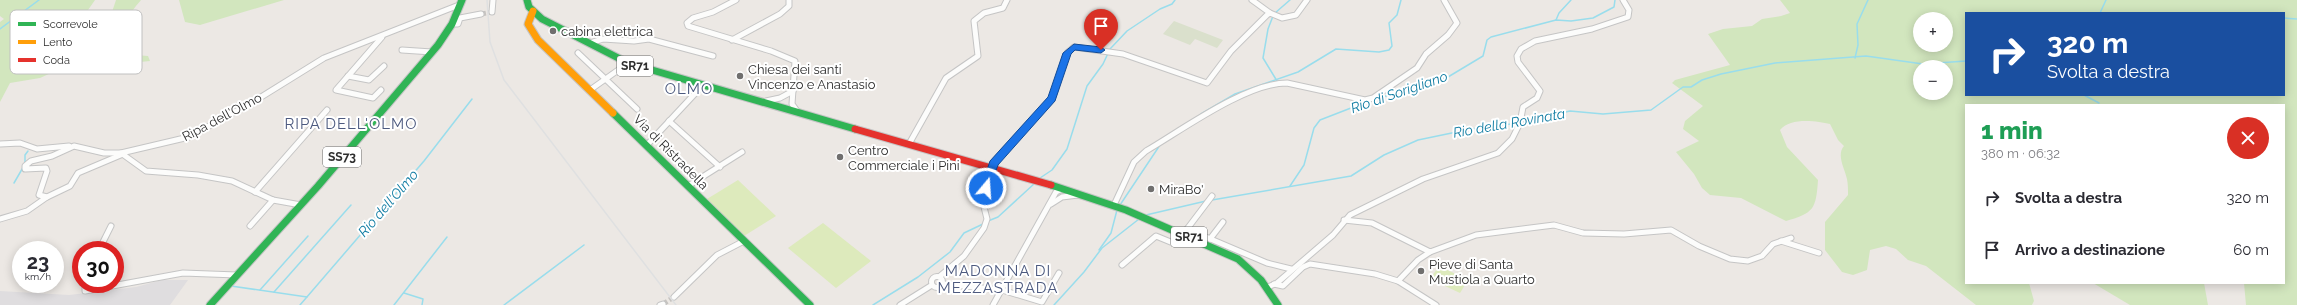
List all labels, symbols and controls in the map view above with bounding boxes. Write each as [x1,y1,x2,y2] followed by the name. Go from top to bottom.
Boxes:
[1084,9,1118,50] pin
[10,10,142,74] legend
[1913,12,1953,100] map controls
[1913,12,1953,52] button: +
[1090,15,1112,37] icon: arrive
[43,18,98,31] text: Scorrevole
[561,24,653,39] place label: cabina elettrica
[548,26,558,36] marker: cabina elettrica
[2047,27,2128,60] text: 320 m
[1981,28,2033,80] icon: right
[43,36,73,49] text: Lento
[43,54,70,67] text: Coda
[617,56,653,76] road number: SR71
[1913,60,1953,100] button: −
[2047,61,2170,82] text: Svolta a destra
[748,62,876,92] place label: Chiesa dei santi Vincenzo e Anastasio
[1349,68,1449,116] water label: Rio di Sorigliano
[735,71,745,81] marker: Chiesa dei santi Vincenzo e Anastasio
[665,80,713,98] district label: OLMO
[180,90,265,144] street label: Ripa dell'Olmo
[1452,105,1566,141] water label: Rio della Rovinata
[630,111,712,193] street label: Via di Ristradella
[285,115,417,133] district label: RIPA DELL'OLMO
[1981,116,2043,145] text: 1 min
[2227,117,2269,159] button: close
[848,143,960,173] place label: Centro Commerciale i Pini
[1981,146,2060,161] text: 380 m · 06:32
[323,147,361,167] road number: SS73
[835,152,845,162] marker: Centro Commerciale i Pini
[355,166,421,240] water label: Rio dell'Olmo
[965,167,1007,209] position arrow
[1159,182,1204,197] place label: MiraBo'
[1146,184,1156,194] marker: MiraBo'
[1981,187,2003,209] icon: right
[2015,189,2122,207] text: Svolta a destra
[2226,189,2269,207] text: 320 m
[1171,227,1207,247] road number: SR71
[1981,239,2003,261] icon: arrive
[72,241,124,293] speed limit sign: 30
[2015,241,2165,259] text: Arrivo a destinazione
[2233,241,2269,259] text: 60 m
[27,250,49,274] text: 23
[1429,257,1535,287] place label: Pieve di Santa Mustiola a Quarto
[938,262,1058,297] district label: MADONNA DI MEZZASTRADA
[1416,266,1426,276] marker: Pieve di Santa Mustiola a Quarto
[25,271,51,282] text: km/h

